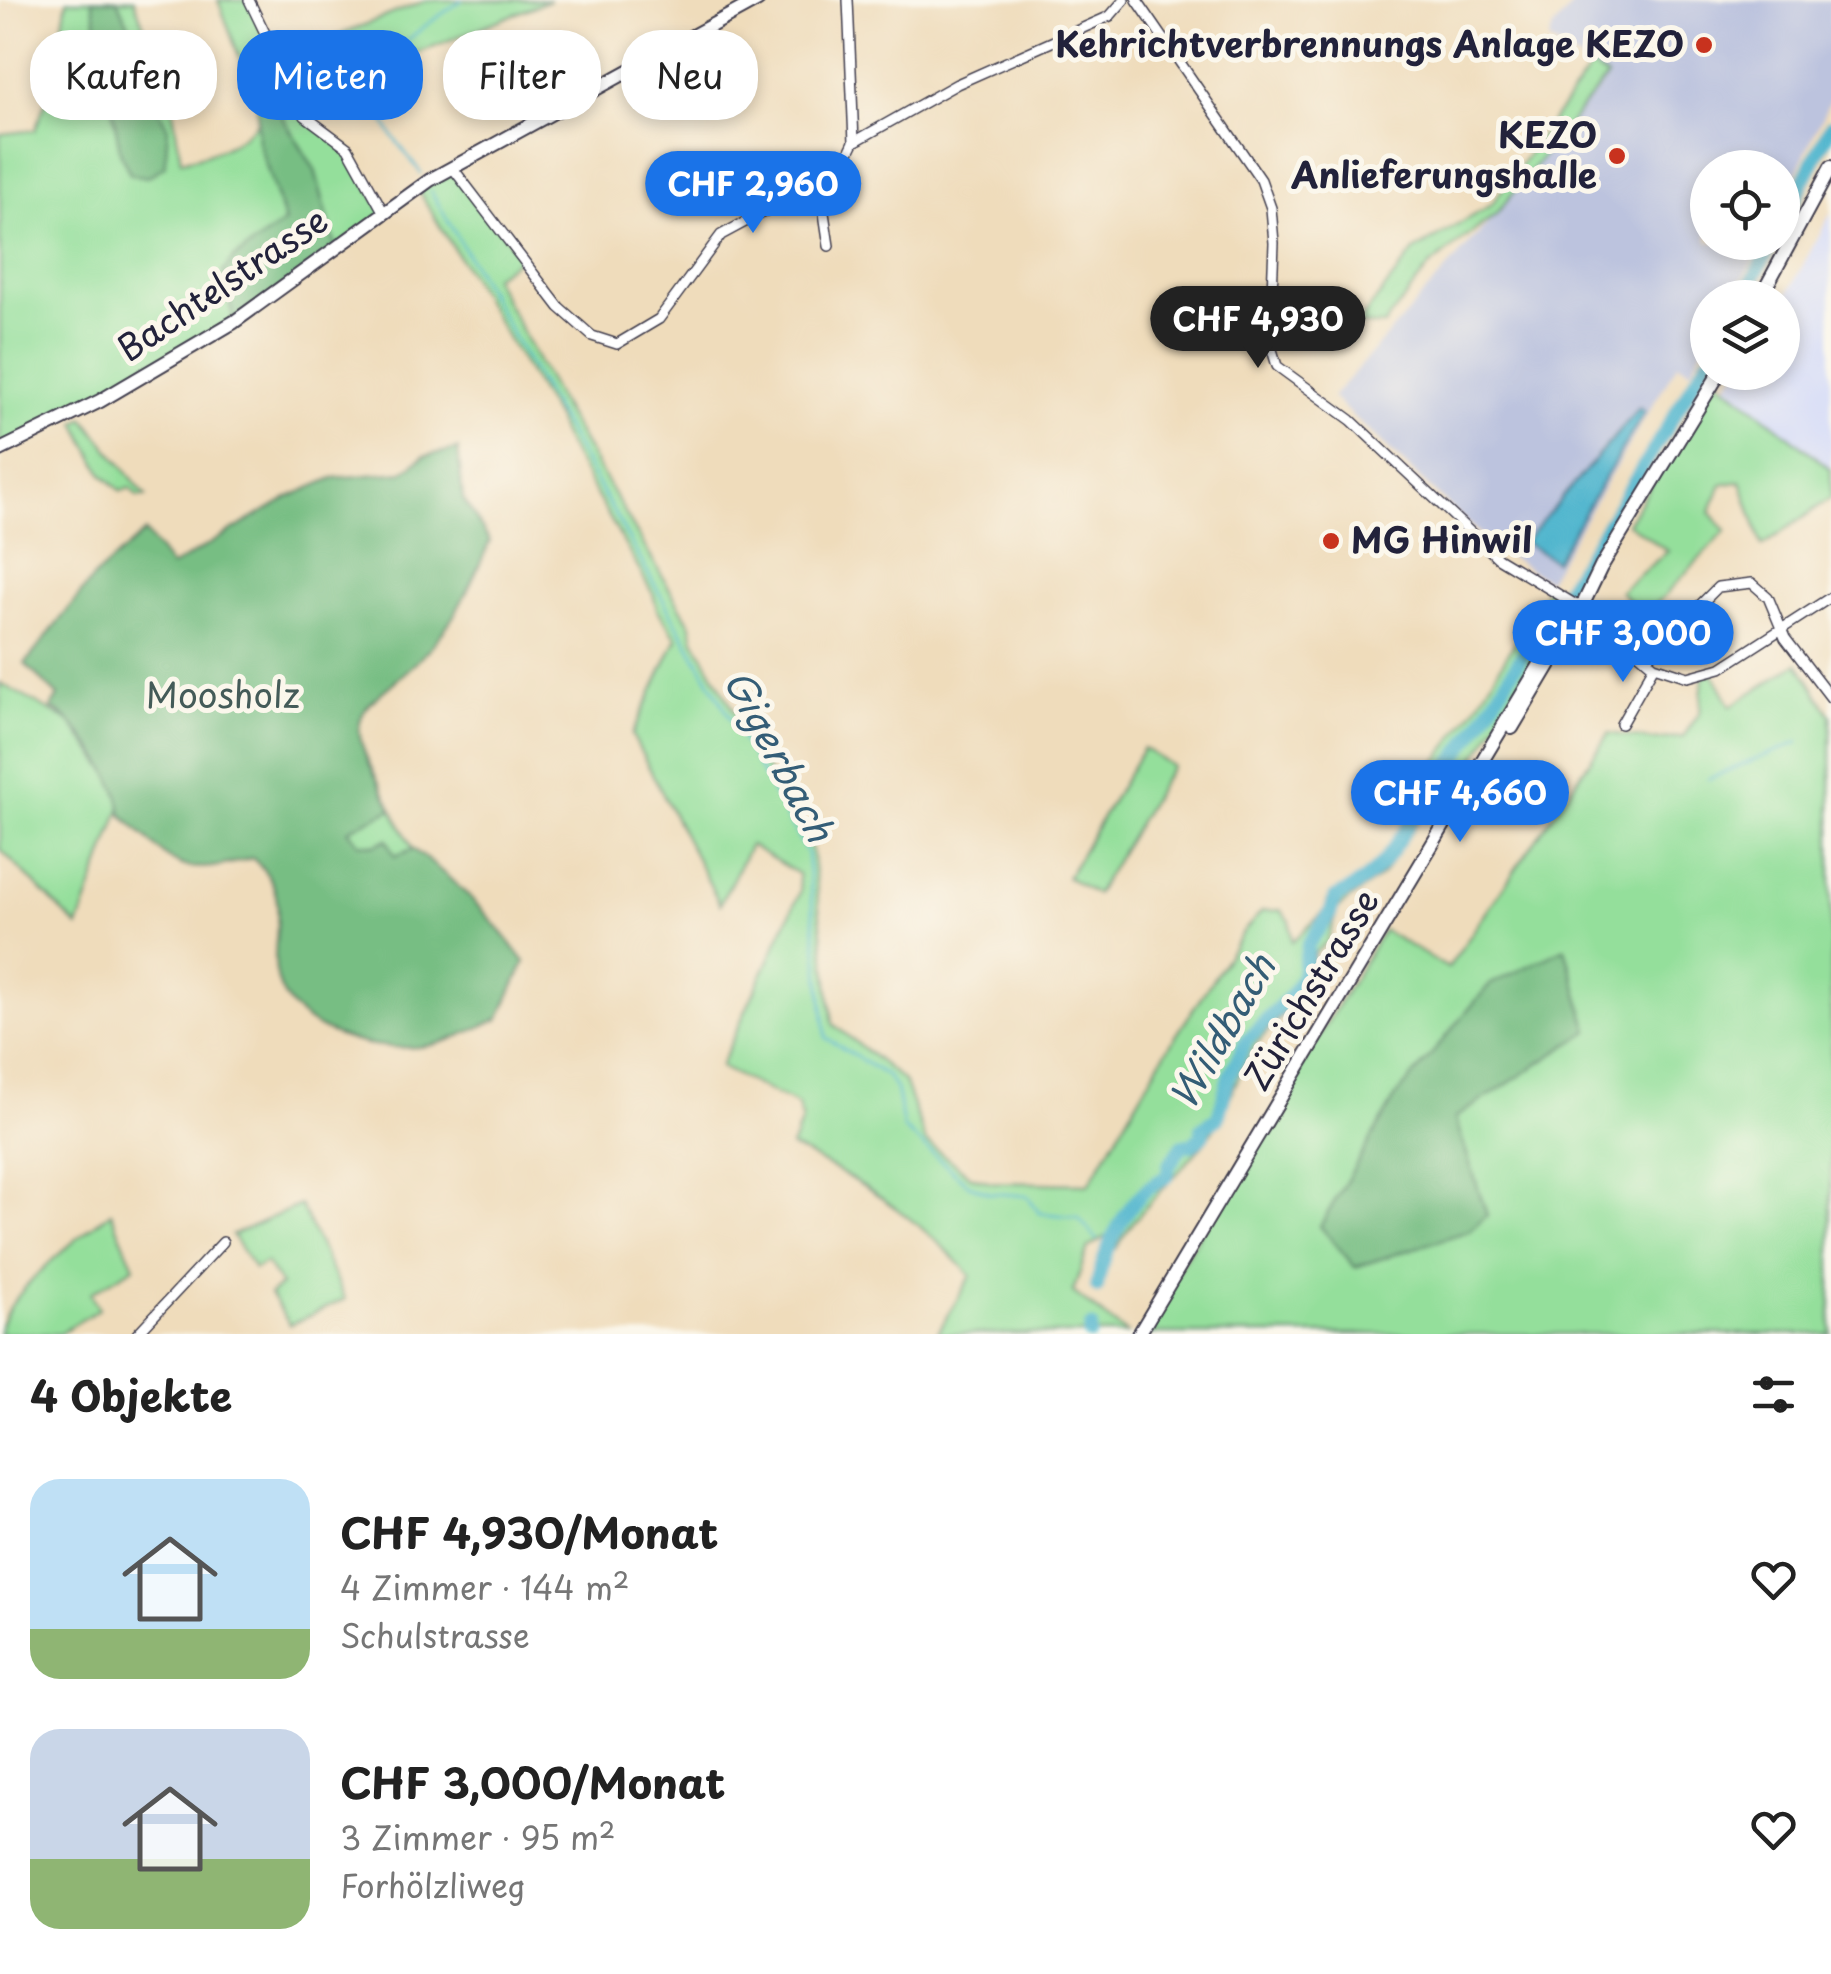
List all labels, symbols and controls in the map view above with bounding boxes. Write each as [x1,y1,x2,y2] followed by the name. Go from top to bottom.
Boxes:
[1055,16,1684,69] place label: Kehrichtverbrennungs Anlage KEZO
[30,30,217,120] chip: Kaufen
[237,30,423,120] chip: Mieten
[443,30,601,120] chip: Filter
[621,30,758,120] chip: Neu
[1693,34,1715,56] marker: Kehrichtverbrennungs Anlage KEZO
[1290,107,1597,200] place label: KEZO Anlieferungshalle
[1606,145,1628,167] marker: KEZO Anlieferungshalle
[1690,150,1800,390] map controls
[1690,150,1800,260] button: locate
[639,151,867,236] pin: CHF 2,960
[667,159,839,207] text: CHF 2,960
[106,193,338,373] street label: Bachtelstrasse
[1690,280,1800,390] button: layers
[1144,286,1372,371] pin: CHF 4,930
[1172,294,1344,342] text: CHF 4,930
[1351,512,1532,565] place label: MG Hinwil
[1320,530,1342,552] marker: MG Hinwil
[1509,600,1737,685] pin: CHF 3,000
[1535,608,1711,656] text: CHF 3,000
[711,659,850,852] water label: Gigerbach
[146,667,300,720] park label: Moosholz
[1346,760,1574,845] pin: CHF 4,660
[1373,768,1547,816] text: CHF 4,660
[1229,878,1391,1099] street label: Zürichstrasse
[1154,942,1288,1119] water label: Wildbach
[30,1363,232,1426] text: 4 Objekte
[1746,1367,1801,1422] icon: filters
[340,1500,718,1563] text: CHF 4,930/Monat
[110,1519,230,1639] icon: home
[1746,1552,1801,1607] icon: heart
[340,1563,629,1611] text: 4 Zimmer · 144 m²
[340,1611,530,1659] text: Schulstrasse
[340,1750,726,1813] text: CHF 3,000/Monat
[110,1769,230,1889] icon: home
[1746,1802,1801,1857] icon: heart
[340,1813,616,1861] text: 3 Zimmer · 95 m²
[340,1861,526,1909] text: Forhölzliweg

